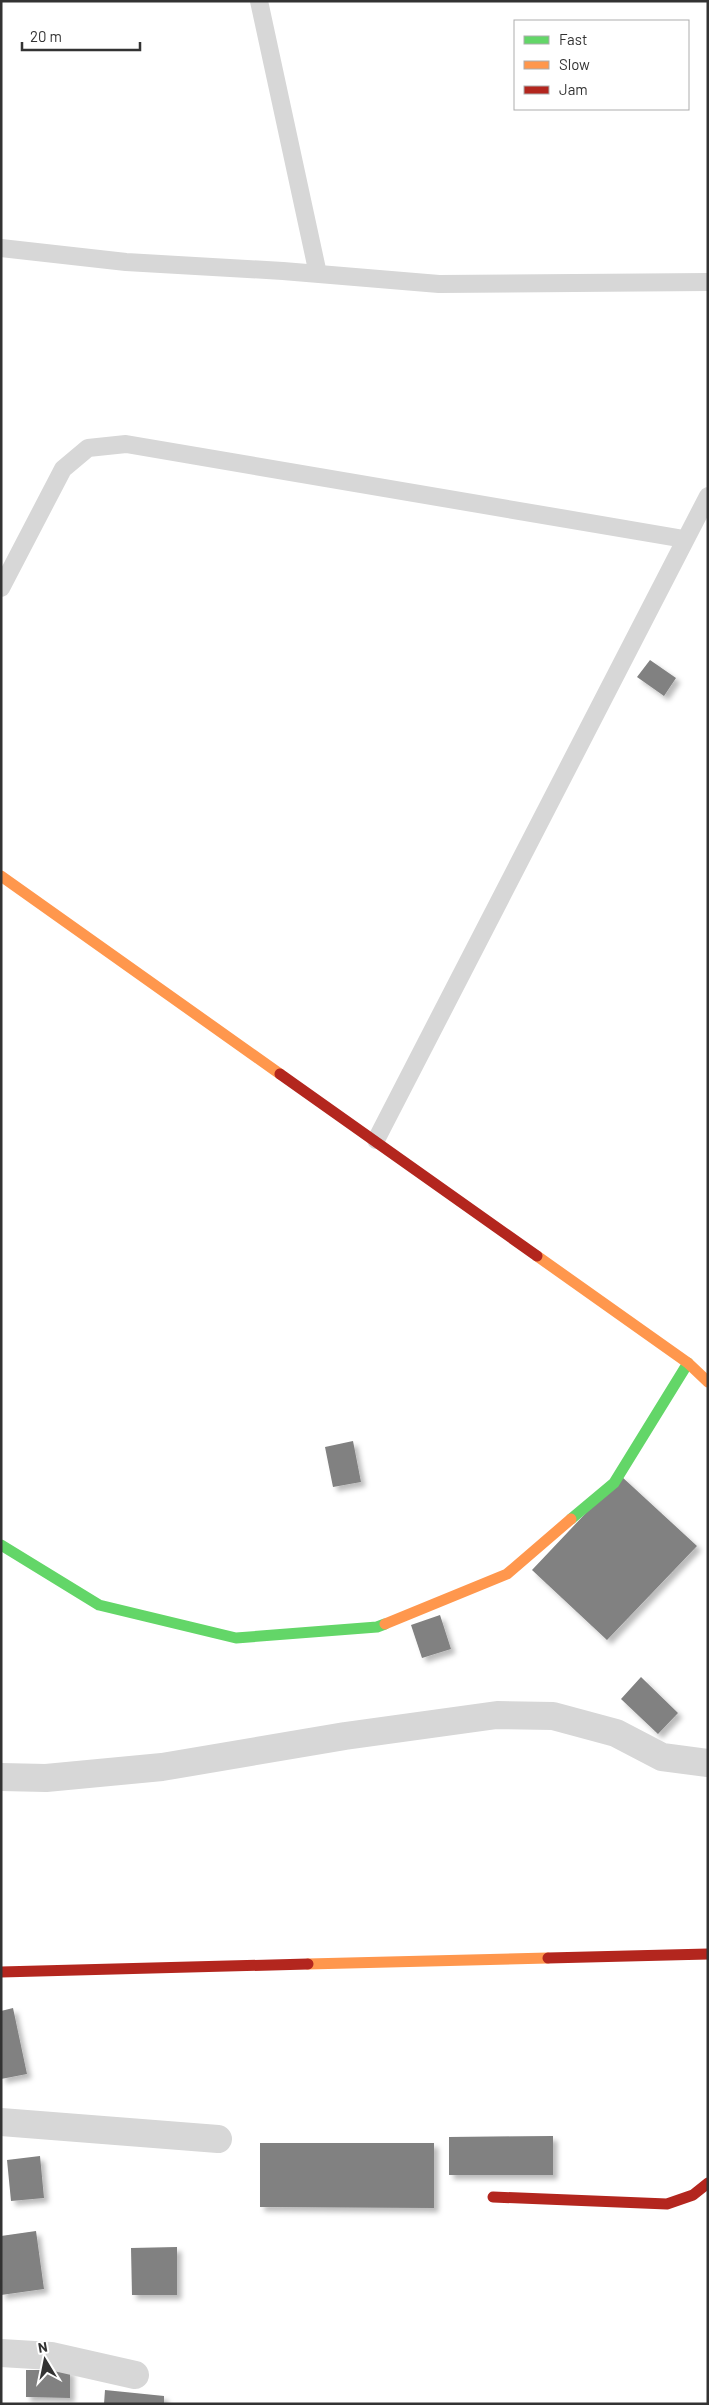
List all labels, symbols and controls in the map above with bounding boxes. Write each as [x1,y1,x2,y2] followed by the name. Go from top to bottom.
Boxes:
[22,20,140,52] scale bar
[514,20,689,110] legend
[30,27,62,45] text: 20 m
[559,30,587,48] text: Fast
[559,55,590,73] text: Slow
[559,80,588,98] text: Jam
[20,2335,70,2385] north arrow
[37,2338,49,2356] text: N

